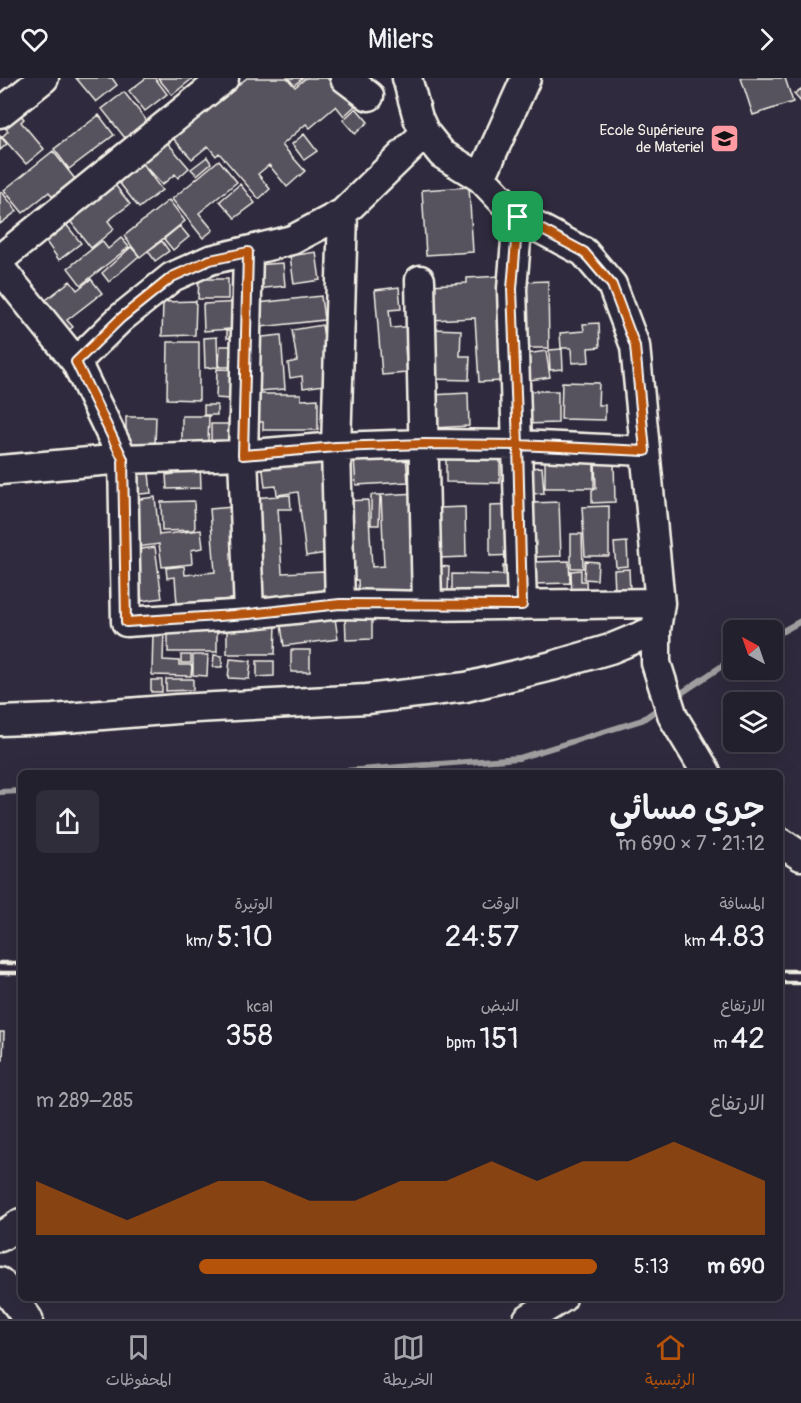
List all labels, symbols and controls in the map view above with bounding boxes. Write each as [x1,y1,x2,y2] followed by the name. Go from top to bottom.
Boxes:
[18,23,51,56] icon: heart
[368,23,433,56] text: Milers
[750,23,783,56] icon: forward
[600,121,705,157] place label: Ecole Supérieure de Materiel
[709,123,741,155] school or university icon: Ecole Supérieure de Materiel
[492,191,543,242] pin
[501,200,534,233] icon: arrive
[723,620,783,680] north arrow
[723,620,783,752] map controls
[723,692,783,752] button: layers
[609,788,765,829] text: جري مسائي
[36,790,99,853] button: share
[619,831,765,856] text: 21:12 · 7 × 690 m
[234,894,273,914] text: الوتيرة
[482,894,519,914] text: الوقت
[719,894,765,914] text: المسافة
[217,918,273,955] text: 5:10
[445,918,519,955] text: 24:57
[709,918,765,955] text: 4.83
[186,931,217,951] text: /km
[685,931,709,951] text: km
[481,996,519,1016] text: النبض
[720,996,765,1016] text: الارتفاع
[247,997,273,1017] text: kcal
[225,1017,273,1054] text: 358
[479,1020,519,1057] text: 151
[731,1020,765,1057] text: 42
[446,1033,479,1053] text: bpm
[713,1033,731,1053] text: m
[36,1088,134,1113] text: 285–289 m
[709,1091,765,1116] text: الارتفاع
[634,1254,669,1279] text: 5:13
[707,1254,765,1279] text: 690 m
[106,1331,172,1394] tab: المحفوظات
[383,1331,433,1394] tab: الخريطة
[645,1331,695,1394] tab: الرئيسية

